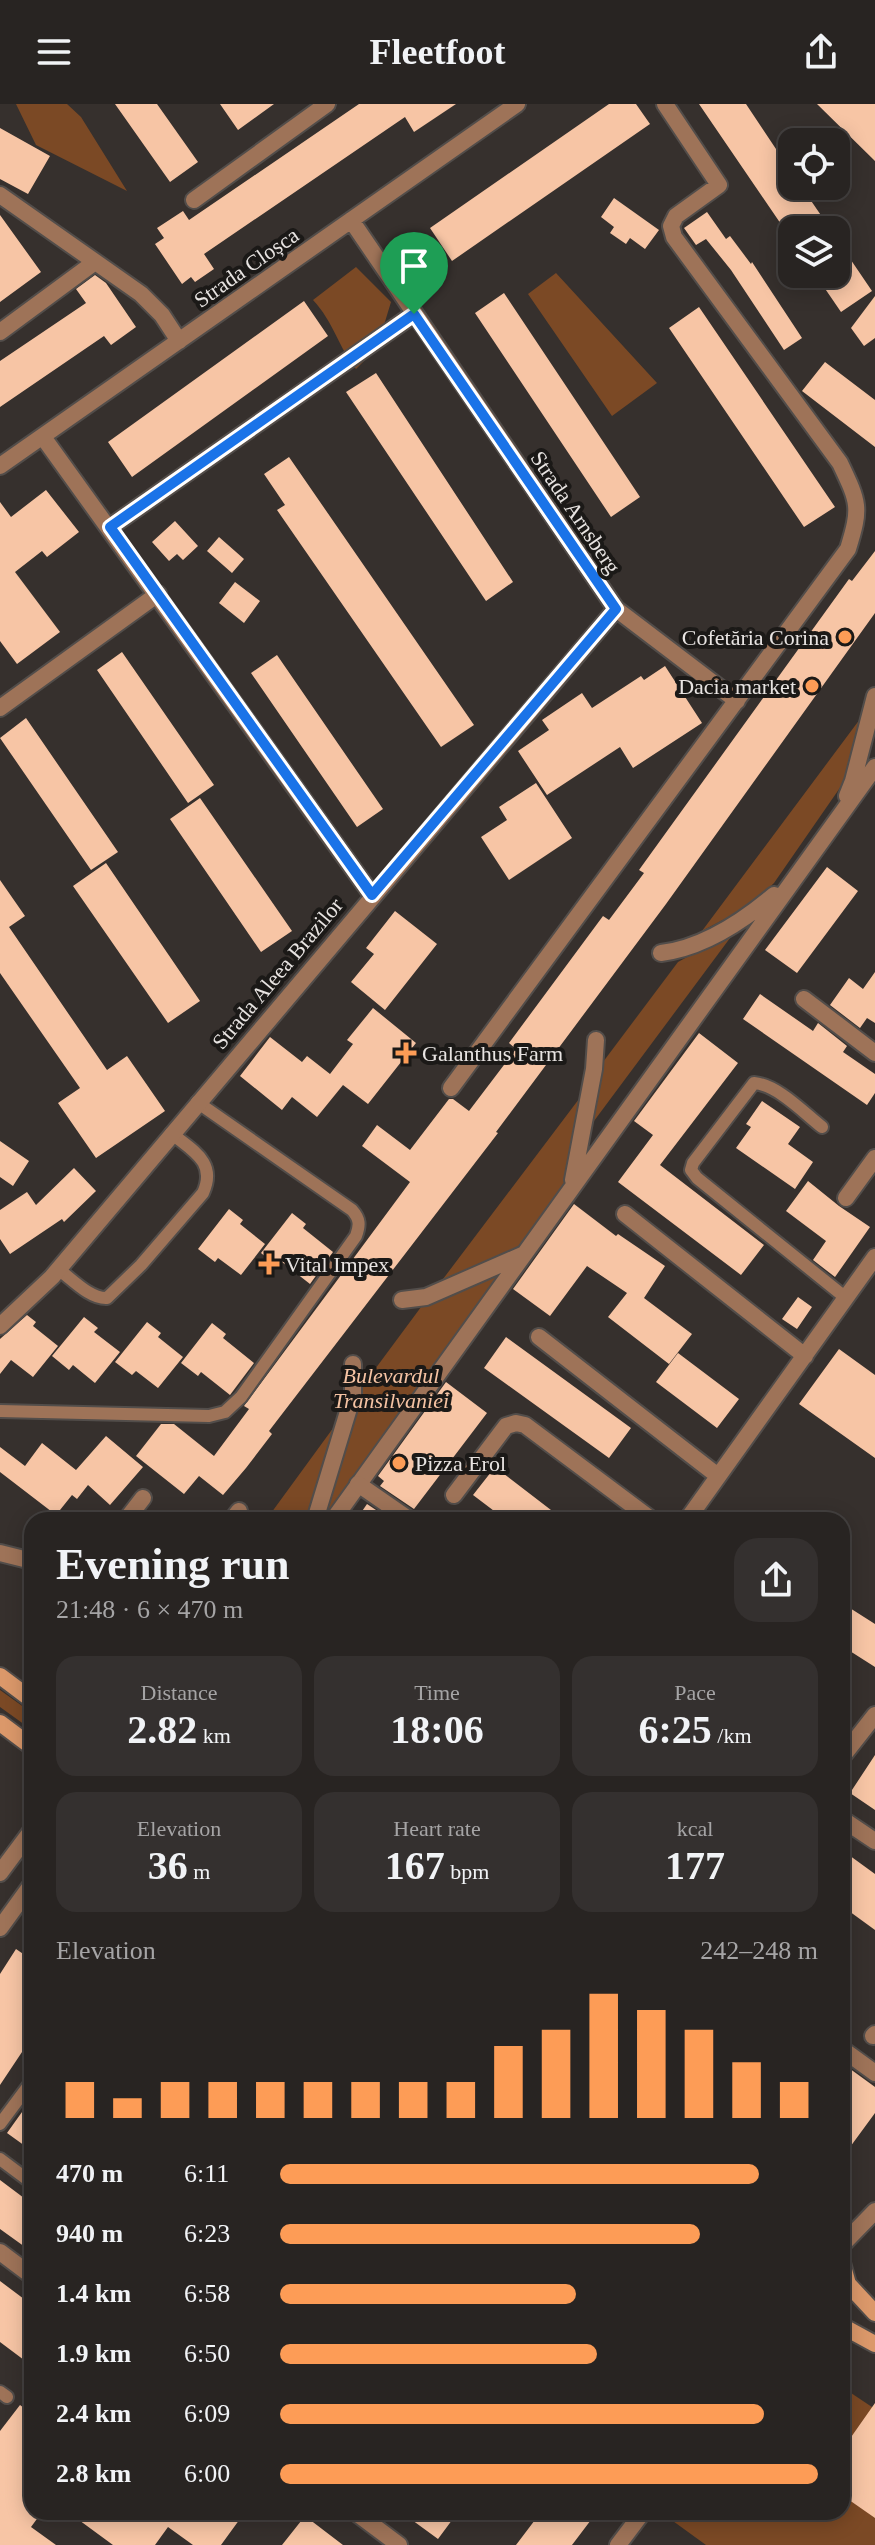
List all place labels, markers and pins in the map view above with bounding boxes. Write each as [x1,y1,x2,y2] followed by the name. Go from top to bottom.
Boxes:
[380,232,448,314] pin
[682,625,829,650] place label: Cofetăria Corina
[836,628,854,646] marker: Cofetăria Corina
[678,674,796,699] place label: Dacia market
[803,677,821,695] marker: Dacia market
[422,1041,563,1066] place label: Galanthus Farm
[397,1044,415,1062] marker: Galanthus Farm
[285,1252,389,1277] place label: Vital Impex
[260,1255,278,1273] marker: Vital Impex
[415,1451,506,1476] place label: Pizza Erol
[390,1454,408,1472] marker: Pizza Erol

